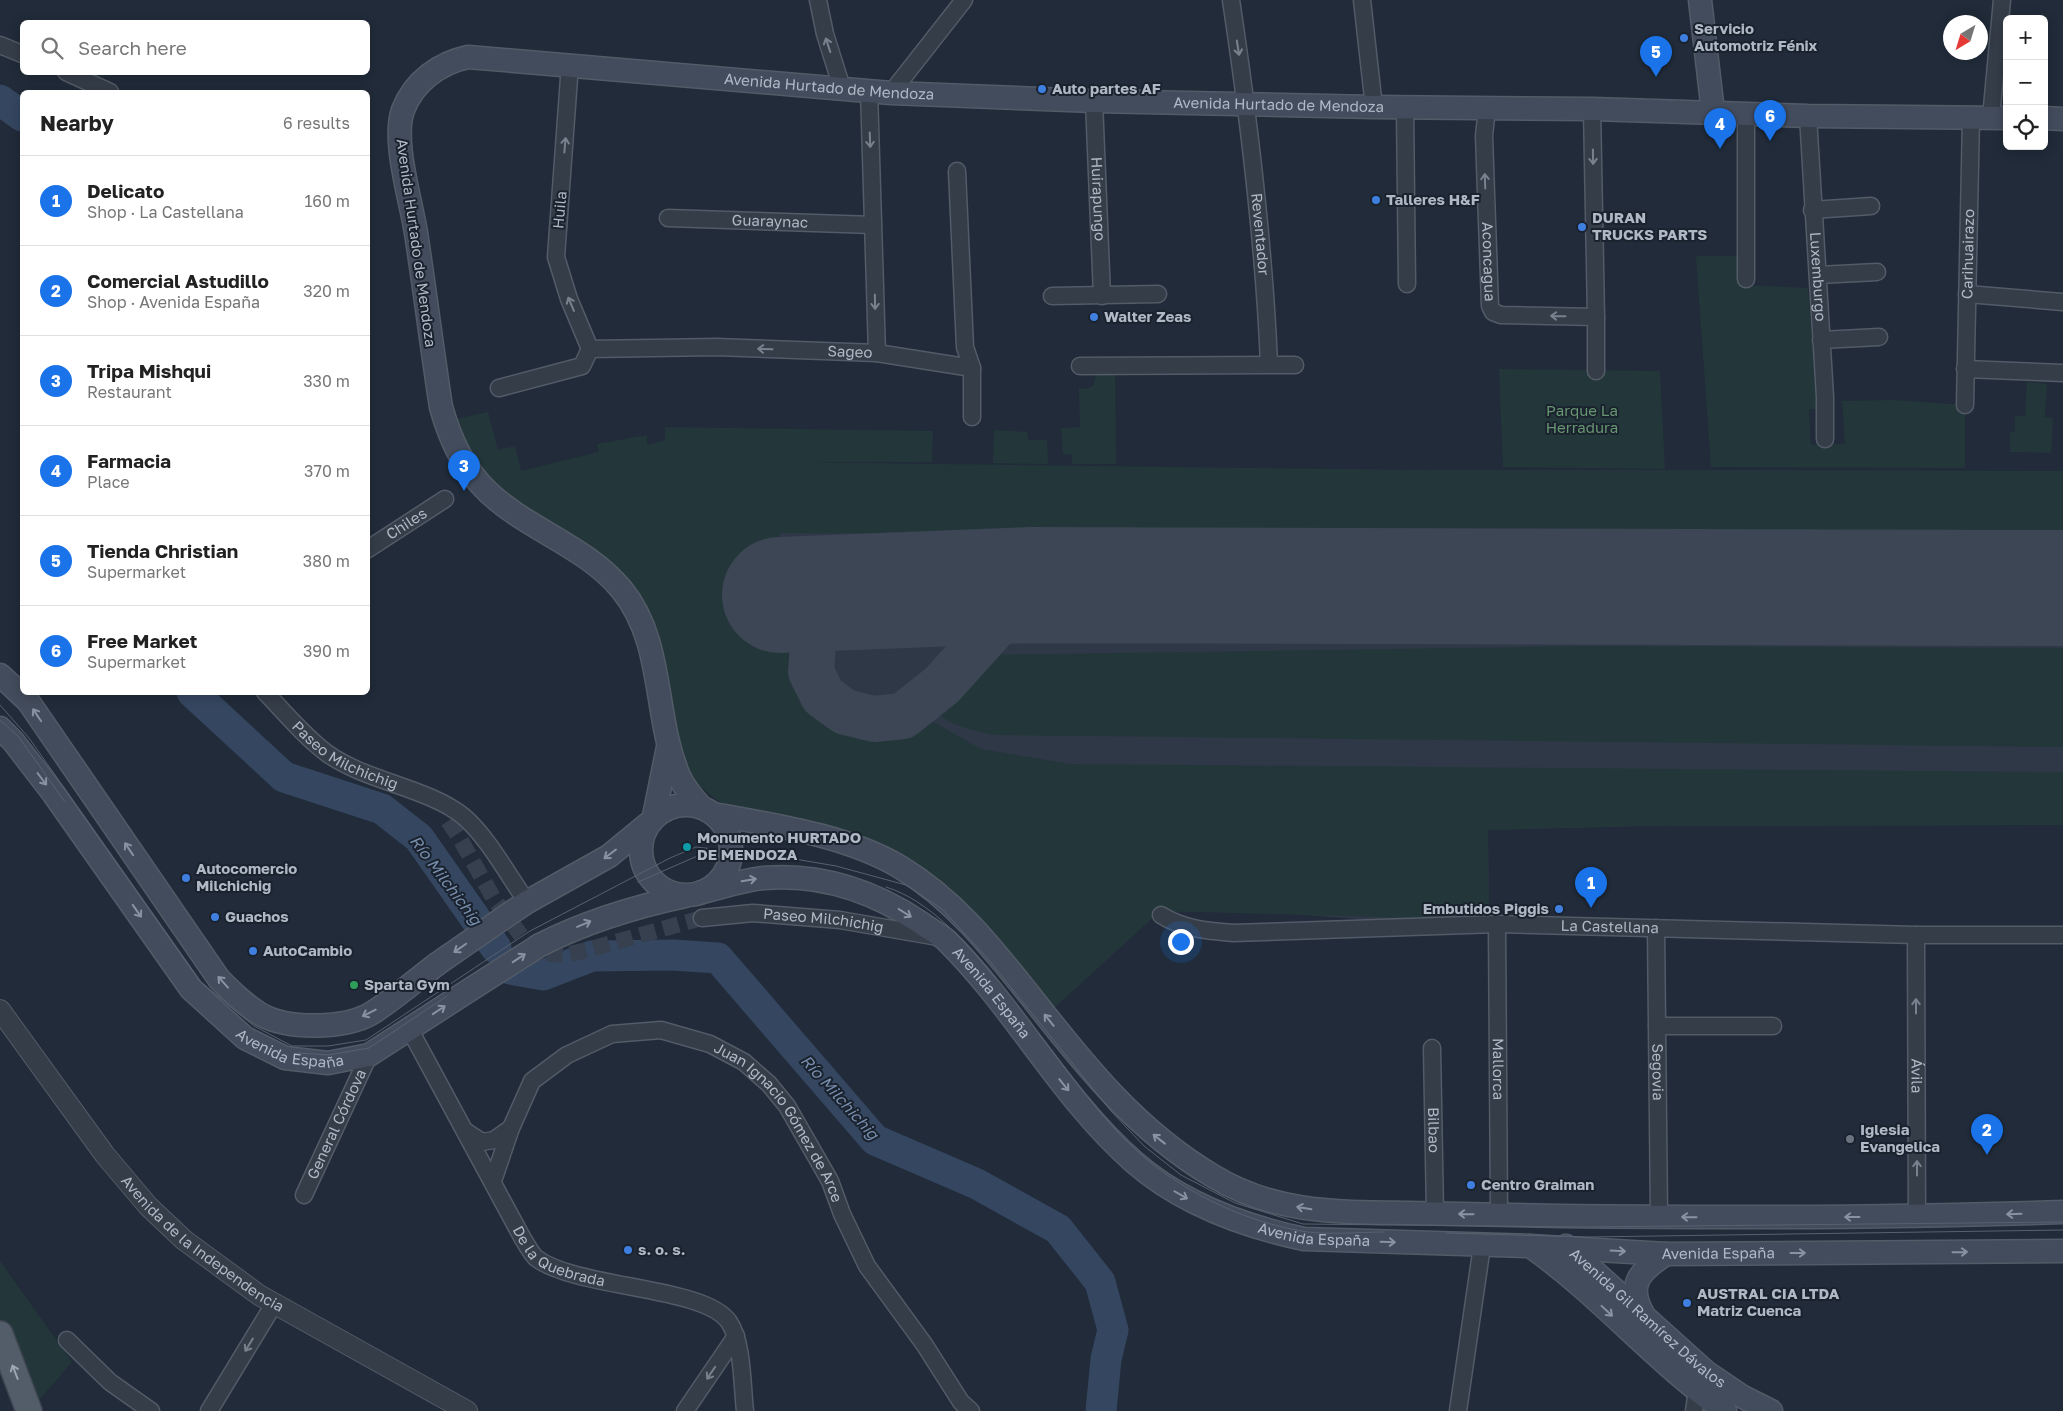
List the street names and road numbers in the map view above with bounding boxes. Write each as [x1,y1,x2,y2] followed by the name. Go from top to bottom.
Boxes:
[723,69,935,103] street label: Avenida Hurtado de Mendoza
[1173,93,1384,115] street label: Avenida Hurtado de Mendoza
[393,137,441,348] street label: Avenida Hurtado de Mendoza
[1088,156,1110,241] street label: Huirapungo
[548,190,570,230] street label: Huila
[1248,192,1274,276] street label: Reventador
[1957,209,1977,299] street label: Carihuairazo
[732,210,808,231] street label: Guaraynac
[1479,222,1500,302] street label: Aconcagua
[1807,231,1830,322] street label: Luxemburgo
[827,341,873,361] street label: Sageo
[382,503,430,543] street label: Chiles
[289,717,401,792] street label: Paseo Milchichig
[762,904,885,935] street label: Paseo Milchichig
[1561,916,1659,936] street label: La Castellana
[949,942,1035,1042] street label: Avenida España
[233,1024,345,1071] street label: Avenida España
[711,1038,847,1205] street label: Juan Ignacio Gómez de Arce
[1490,1038,1508,1100] street label: Mallorca
[1649,1043,1668,1101] street label: Segovia
[1908,1059,1927,1093] street label: Ávila
[303,1066,369,1182] street label: General Córdova
[1425,1107,1444,1153] street label: Bilbao
[118,1171,287,1315] street label: Avenida de la Independencia
[1256,1218,1371,1249] street label: Avenida España
[509,1222,607,1289] street label: De la Quebrada
[1662,1243,1775,1262] street label: Avenida España
[1566,1244,1730,1391] street label: Avenida Gil Ramírez Dávalos

